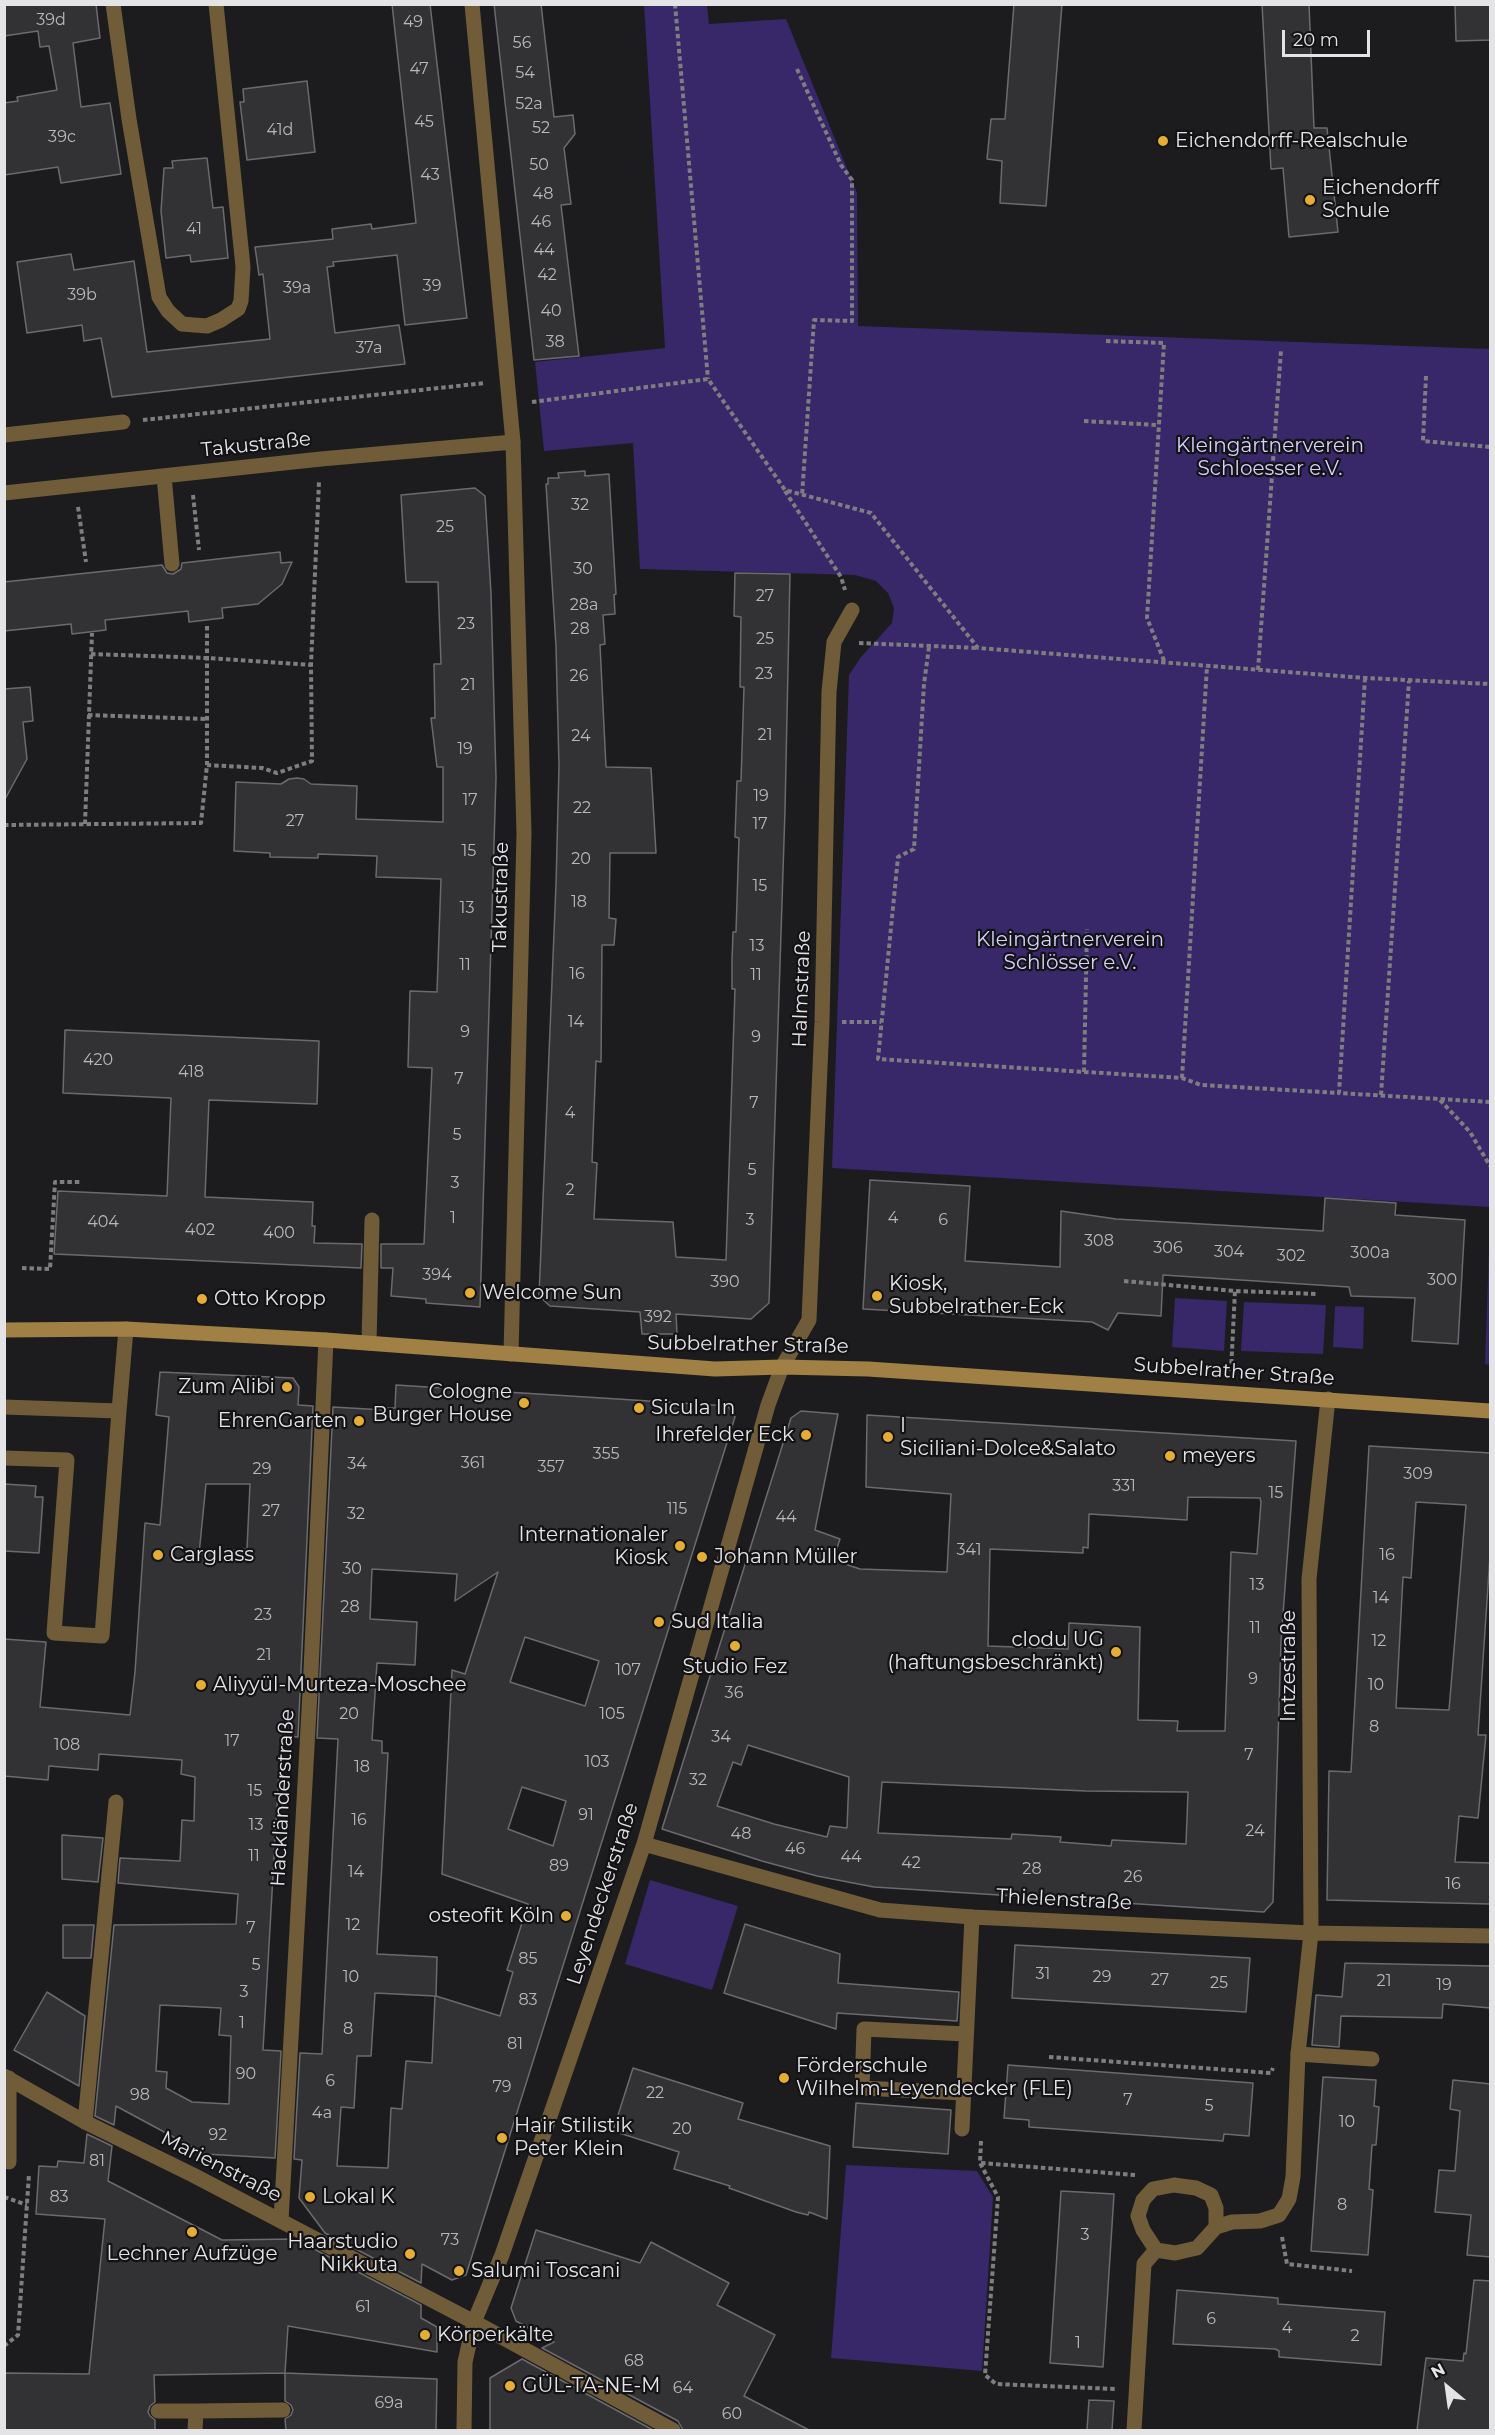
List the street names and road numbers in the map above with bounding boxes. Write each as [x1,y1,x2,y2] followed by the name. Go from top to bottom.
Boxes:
[200,427,312,463] street label: Takustraße
[488,842,514,952] street label: Takustraße
[788,930,816,1048] street label: Halmstraße
[647,1331,849,1359] street label: Subbelrather Straße
[1133,1353,1335,1391] street label: Subbelrather Straße
[1277,1610,1301,1722] street label: Intzestraße
[266,1709,300,1887] street label: Hackländerstraße
[562,1800,644,1988] street label: Leyendeckerstraße
[996,1884,1132,1916] street label: Thielenstraße
[157,2126,285,2208] street label: Marienstraße

